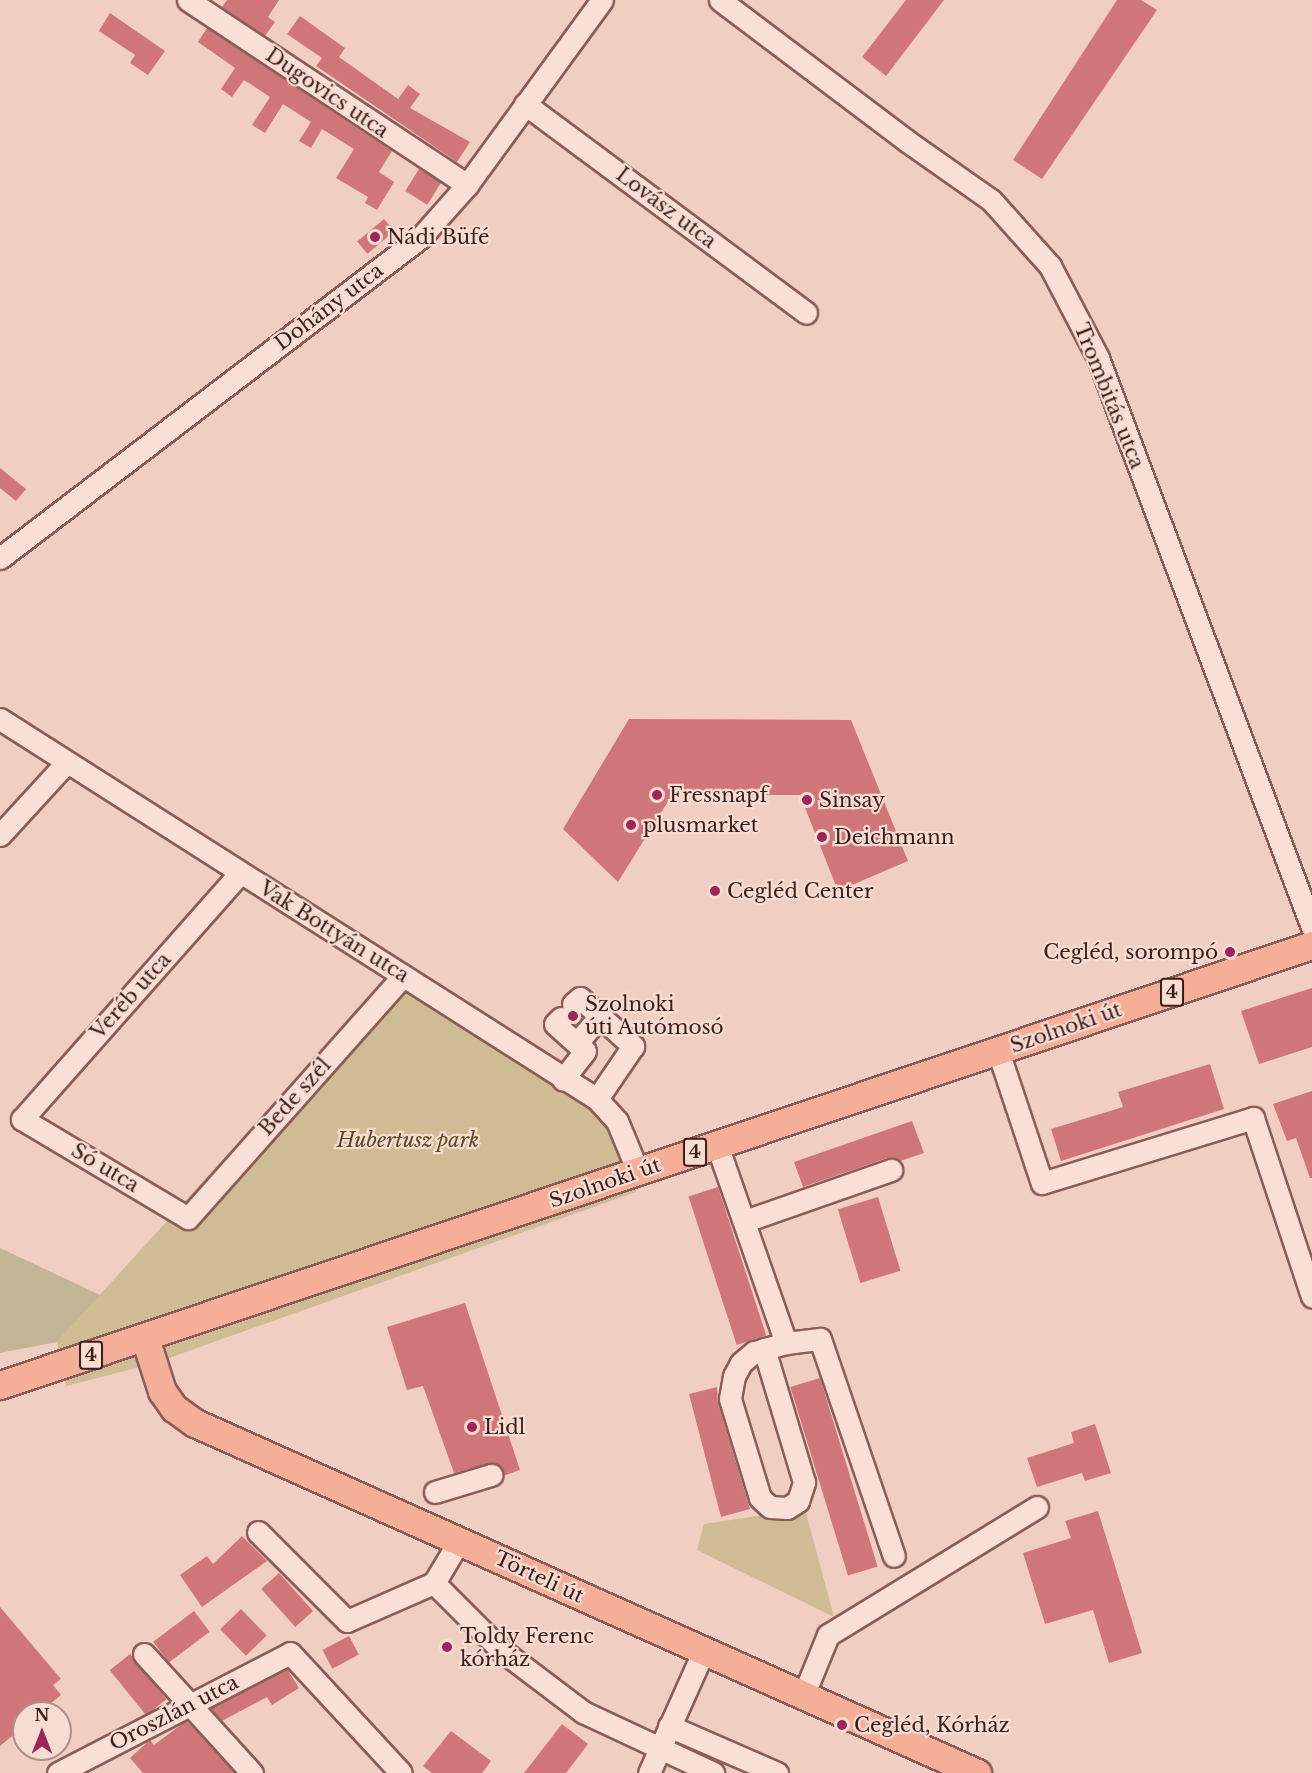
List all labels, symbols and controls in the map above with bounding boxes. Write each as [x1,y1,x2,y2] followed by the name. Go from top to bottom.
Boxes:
[261,43,393,143] street label: Dugovics utca
[611,163,721,253] street label: Lovász utca
[387,225,490,249] place label: Nádi Büfé
[368,230,382,244] marker: Nádi Büfé
[270,258,388,356] street label: Dohány utca
[1069,320,1149,472] street label: Trombitás utca
[669,783,768,807] place label: Fressnapf
[650,788,664,802] marker: Fressnapf
[819,788,885,812] place label: Sinsay
[800,793,814,807] marker: Sinsay
[643,813,758,837] place label: plusmarket
[624,818,638,832] marker: plusmarket
[834,825,955,849] place label: Deichmann
[815,830,829,844] marker: Deichmann
[255,876,413,988] street label: Vak Bottyán utca
[727,879,874,903] place label: Cegléd Center
[708,884,722,898] marker: Cegléd Center
[1043,940,1218,964] place label: Cegléd, sorompó
[1223,945,1237,959] marker: Cegléd, sorompó
[86,948,176,1044] street label: Veréb utca
[1160,977,1184,1007] road number: 4
[585,993,724,1040] place label: Szolnoki úti Autómosó
[1007,998,1125,1058] street label: Szolnoki út
[566,1009,580,1023] marker: Szolnoki úti Autómosó
[254,1053,336,1141] street label: Bede szél
[336,1128,480,1152] park label: Hubertusz park
[683,1137,707,1167] road number: 4
[67,1139,143,1197] street label: Só utca
[546,1153,664,1213] street label: Szolnoki út
[79,1340,103,1370] road number: 4
[484,1415,525,1439] place label: Lidl
[465,1420,479,1434] marker: Lidl
[491,1546,587,1608] street label: Törteli út
[460,1624,595,1671] place label: Toldy Ferenc kórház
[438,1638,456,1656] marker: Toldy Ferenc kórház
[106,1670,242,1756] street label: Oroszlán utca
[12,1701,72,1761] north arrow
[34,1705,50,1725] text: N
[854,1713,1010,1737] place label: Cegléd, Kórház
[835,1718,849,1732] marker: Cegléd, Kórház

